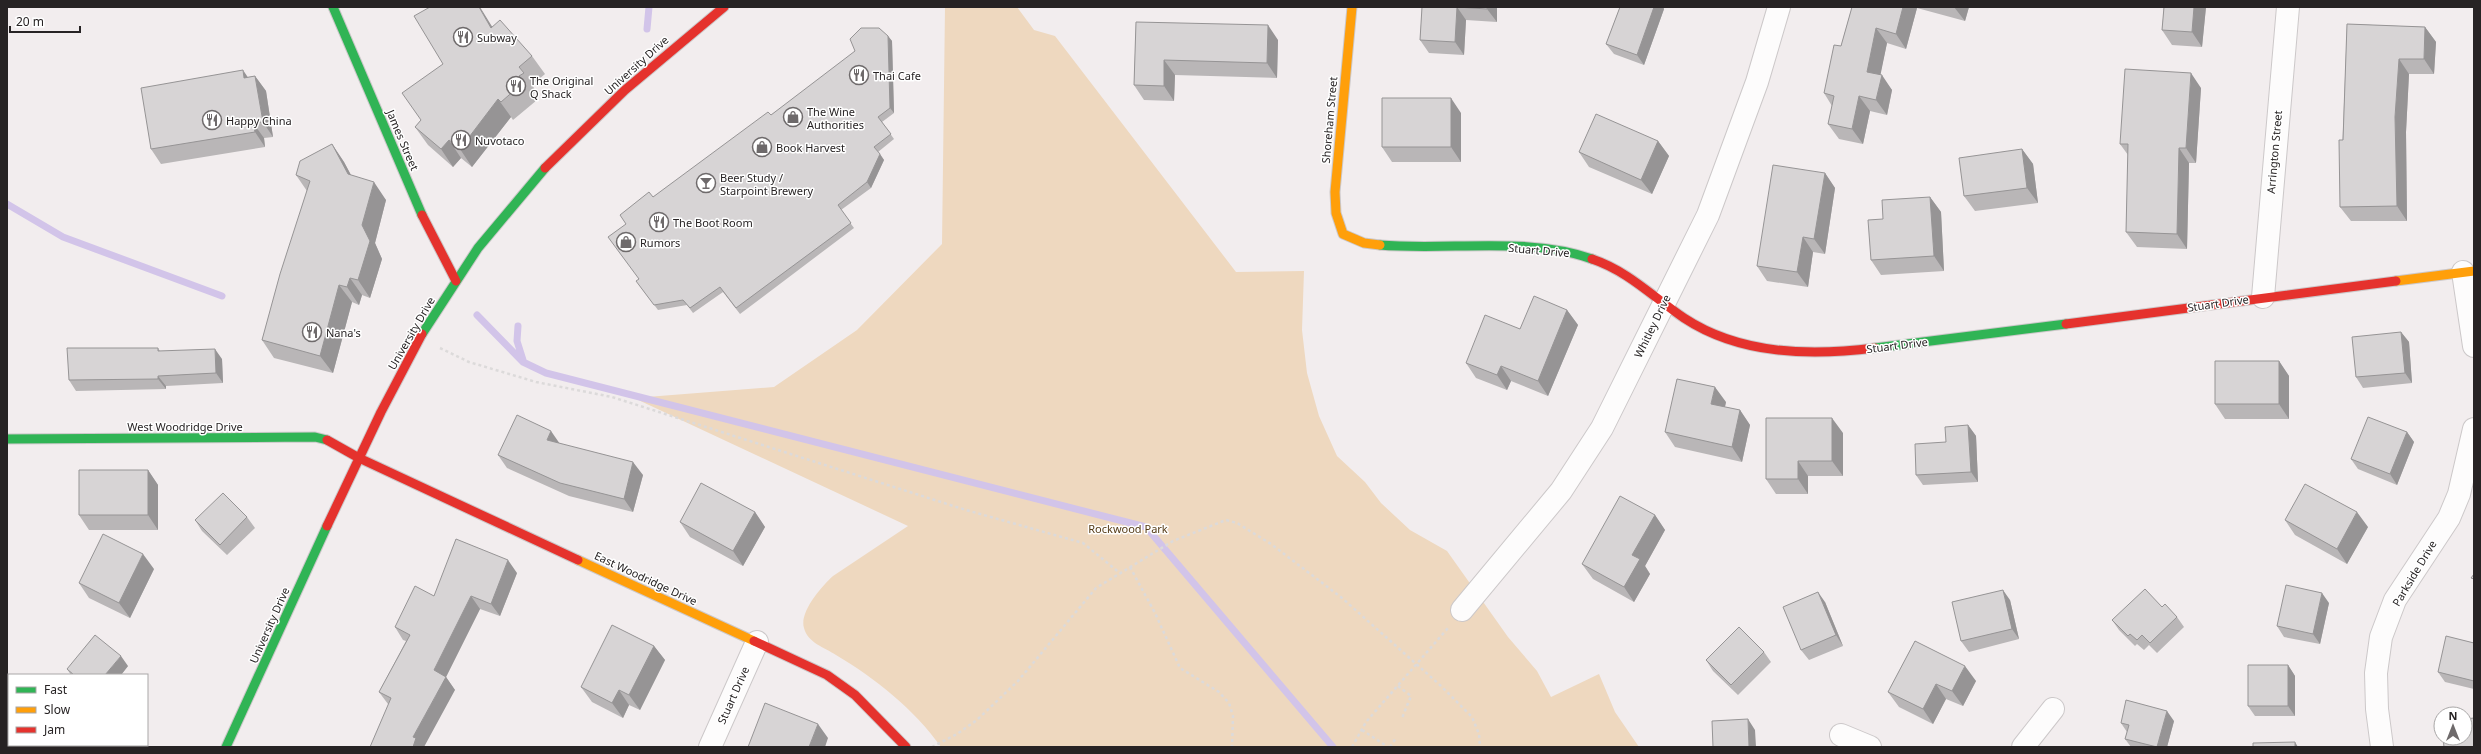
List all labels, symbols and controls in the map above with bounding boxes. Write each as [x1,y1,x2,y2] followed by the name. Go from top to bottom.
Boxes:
[10,8,80,34] scale bar
[16,13,44,30] text: 20 m
[452,26,474,48] restaurant icon: Subway
[477,30,517,45] place label: Subway
[601,32,671,98] street label: University Drive
[848,64,870,86] restaurant icon: Thai Cafe
[873,68,921,83] place label: Thai Cafe
[530,73,593,101] place label: The Original Q Shack
[505,75,527,97] restaurant icon: The Original Q Shack
[1318,76,1340,164] street label: Shoreham Street
[807,104,864,132] place label: The Wine Authorities
[383,106,423,173] street label: James Street
[782,106,804,128] shop icon: The Wine Authorities
[201,109,223,131] restaurant icon: Happy China
[2263,110,2285,194] street label: Arrington Street
[226,113,292,128] place label: Happy China
[450,129,472,151] restaurant icon: Nuvotaco
[475,133,525,148] place label: Nuvotaco
[751,136,773,158] shop icon: Book Harvest
[776,140,845,155] place label: Book Harvest
[720,170,813,198] place label: Beer Study / Starpoint Brewery
[695,172,717,194] bar icon: Beer Study / Starpoint Brewery
[648,211,670,233] restaurant icon: The Boot Room
[673,215,753,230] place label: The Boot Room
[615,231,637,253] shop icon: Rumors
[640,235,680,250] place label: Rumors
[1508,240,1570,260] street label: Stuart Drive
[2186,291,2250,315] street label: Stuart Drive
[1630,292,1674,360] street label: Whitley Drive
[384,294,438,372] street label: University Drive
[301,321,323,343] restaurant icon: Nana's
[326,325,361,340] place label: Nana's
[1866,334,1928,356] street label: Stuart Drive
[127,419,243,434] street label: West Woodridge Drive
[1088,521,1168,536] park label: Rockwood Park
[2388,537,2440,609] street label: Parkside Drive
[592,548,700,608] street label: East Woodridge Drive
[246,585,292,665] street label: University Drive
[714,664,752,726] street label: Stuart Drive
[8,674,148,746] legend
[44,681,68,698] text: Fast
[44,701,71,718] text: Slow
[2433,706,2473,746] north arrow
[2449,708,2457,723] text: N
[43,721,65,738] text: Jam

